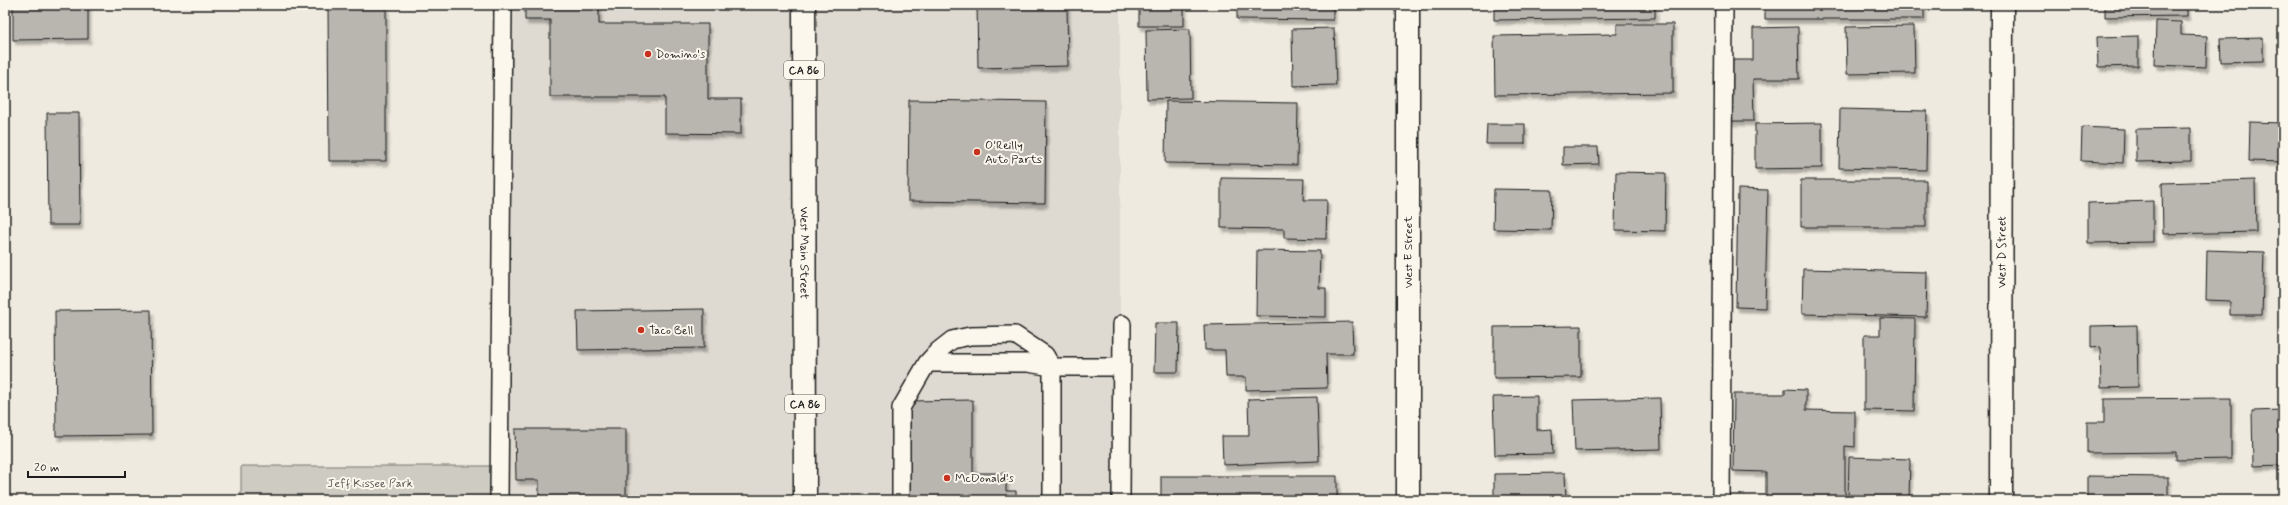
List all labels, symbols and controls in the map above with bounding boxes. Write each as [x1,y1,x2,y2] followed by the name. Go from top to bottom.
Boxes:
[656,47,706,63] place label: Domino's
[643,49,653,59] marker: Domino's
[784,61,824,79] road number: CA 86
[985,138,1042,168] place label: O'Reilly Auto Parts
[972,147,982,157] marker: O'Reilly Auto Parts
[795,207,812,300] street label: West Main Street
[1401,216,1417,288] street label: West E Street
[1994,216,2011,288] street label: West D Street
[649,323,694,339] place label: Taco Bell
[636,325,646,335] marker: Taco Bell
[785,395,825,413] road number: CA 86
[28,453,125,479] scale bar
[34,460,60,476] text: 20 m
[955,471,1015,487] place label: McDonald's
[942,473,952,483] marker: McDonald's
[327,476,413,492] park label: Jeff Kissee Park

